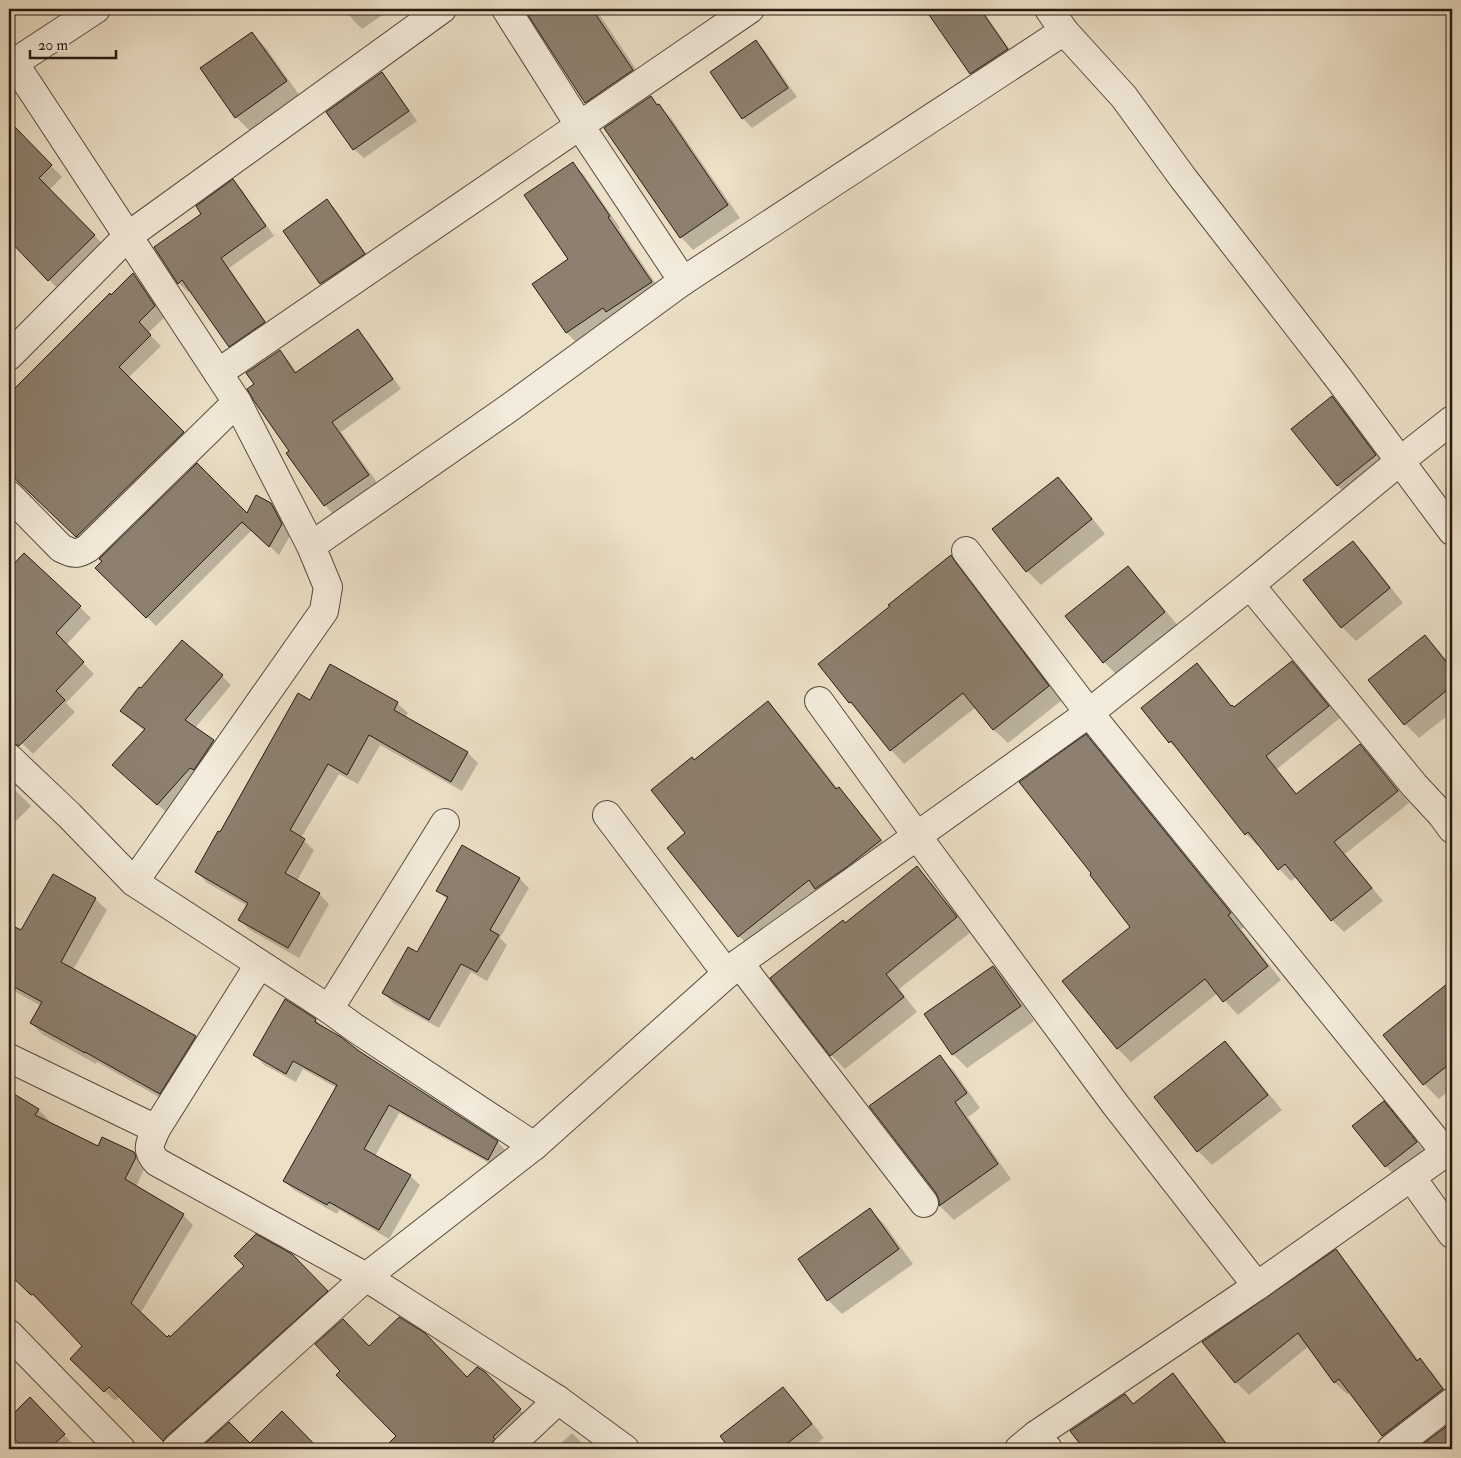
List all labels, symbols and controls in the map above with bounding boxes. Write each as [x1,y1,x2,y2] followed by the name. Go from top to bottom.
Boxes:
[30,28,116,60] scale bar
[38,36,68,55] text: 20 m

